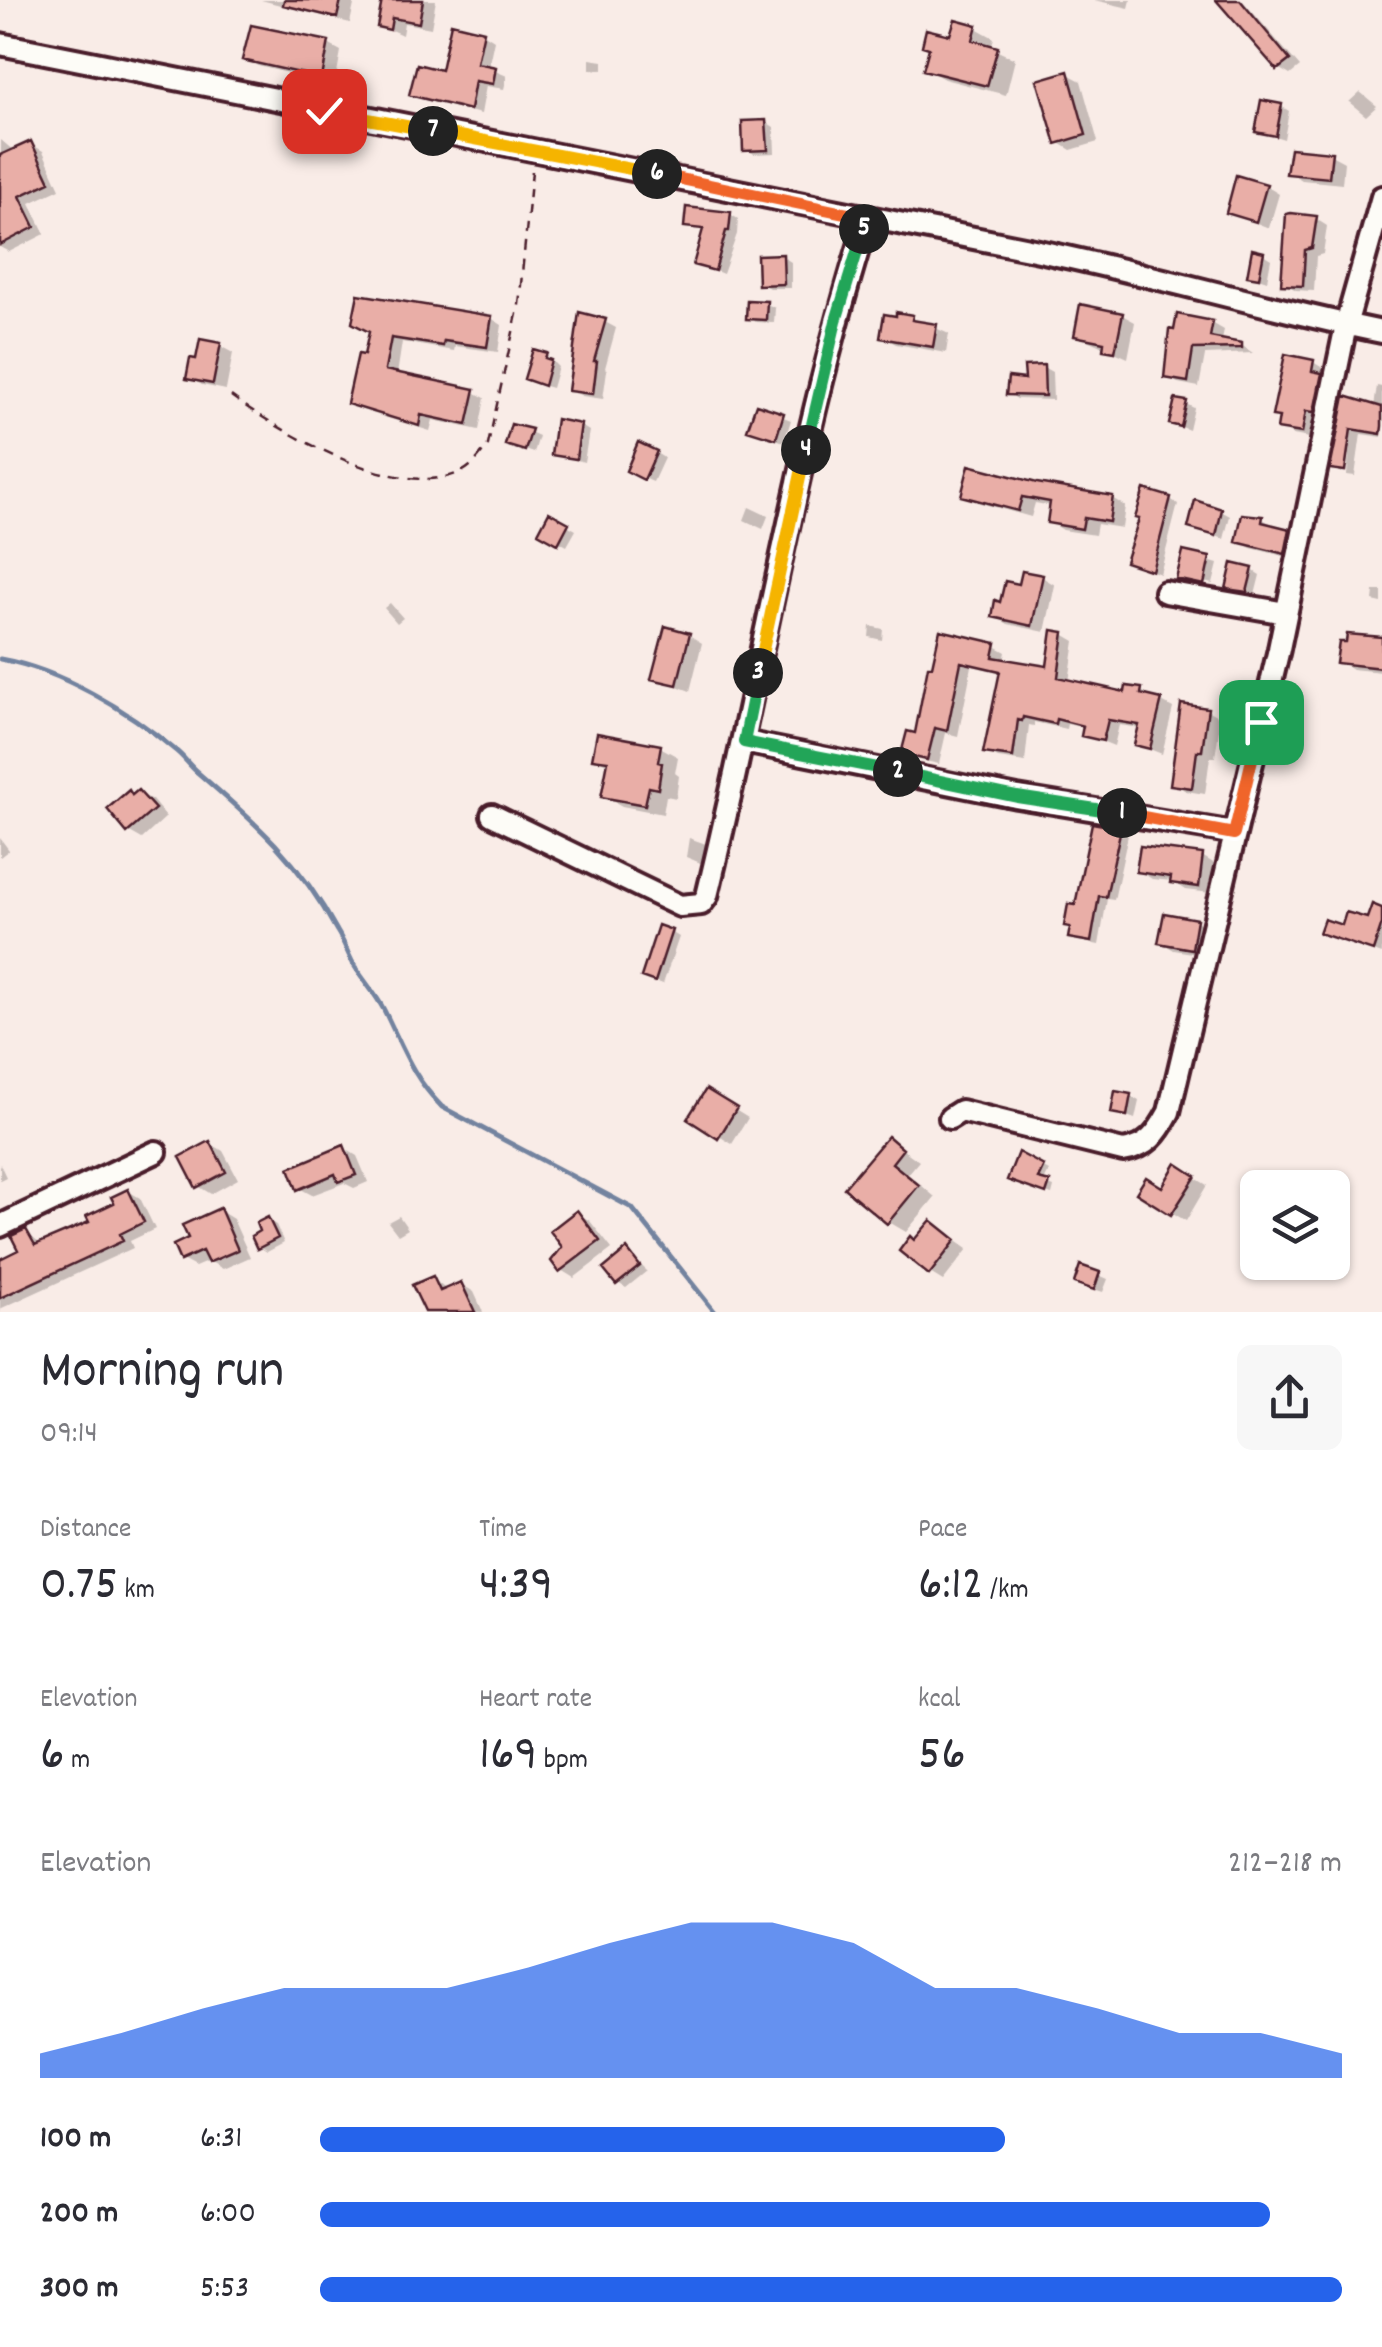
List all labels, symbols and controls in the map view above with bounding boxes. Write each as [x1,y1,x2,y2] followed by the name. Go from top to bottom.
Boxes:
[282,69,367,154] pin
[297,84,352,139] icon: check
[408,106,458,156] pin: 7
[428,111,438,151] text: 7
[632,149,682,199] pin: 6
[650,154,664,194] text: 6
[839,204,889,254] pin: 5
[858,209,870,249] text: 5
[781,425,831,475] pin: 4
[800,430,812,470] text: 4
[733,648,783,698] pin: 3
[752,653,764,693] text: 3
[1219,680,1304,765] pin
[1234,695,1289,750] icon: arrive
[873,747,923,797] pin: 2
[892,752,904,792] text: 2
[1097,788,1147,838] pin: 1
[1119,793,1125,833] text: 1
[1240,1170,1350,1280] map controls
[1240,1170,1350,1280] button: layers
[40,1335,284,1414] text: Morning run
[1237,1345,1342,1450] button: share
[40,1412,98,1458] text: 09:14
[40,1511,131,1551] text: Distance
[479,1511,527,1551] text: Time
[918,1511,967,1551] text: Pace
[40,1551,118,1623] text: 0.75
[479,1551,553,1623] text: 4:39
[918,1551,984,1623] text: 6:12
[118,1572,155,1612] text: km
[984,1572,1029,1612] text: /km
[40,1681,137,1721] text: Elevation
[479,1681,592,1721] text: Heart rate
[918,1681,961,1721] text: kcal
[40,1721,65,1793] text: 6
[479,1721,537,1793] text: 169
[918,1721,966,1793] text: 56
[65,1742,90,1782] text: m
[537,1742,588,1782] text: bpm
[40,1842,151,1888] text: Elevation
[1228,1842,1342,1888] text: 212–218 m
[40,2117,111,2163] text: 100 m
[200,2117,242,2163] text: 6:31
[40,2192,118,2238] text: 200 m
[200,2192,256,2238] text: 6:00
[40,2267,118,2313] text: 300 m
[200,2267,249,2313] text: 5:53

